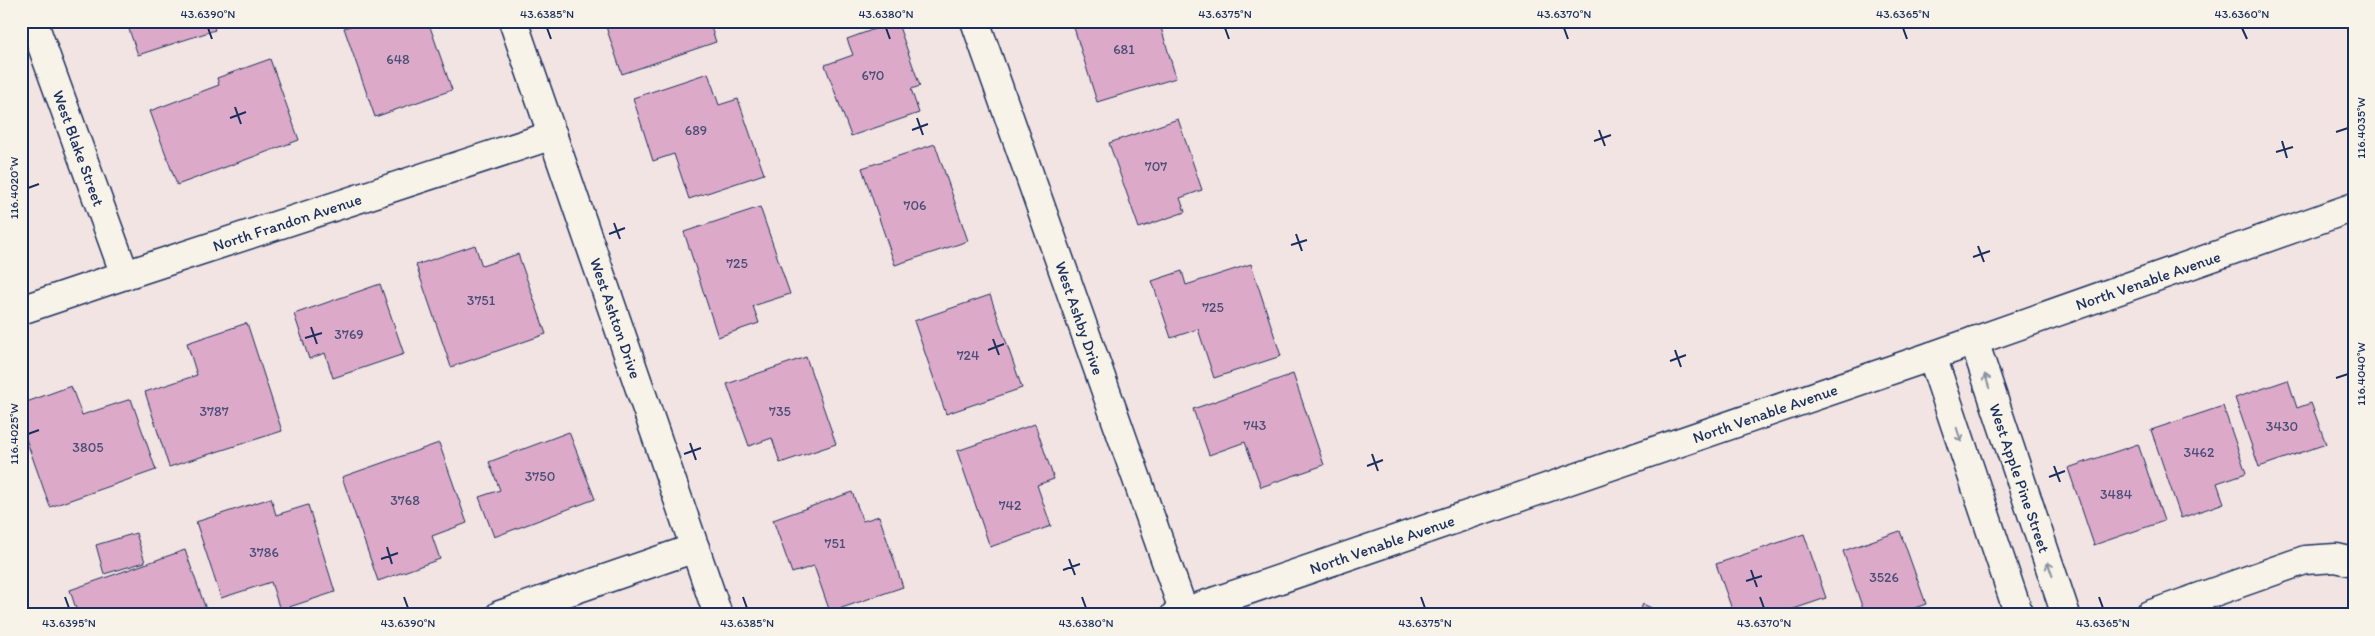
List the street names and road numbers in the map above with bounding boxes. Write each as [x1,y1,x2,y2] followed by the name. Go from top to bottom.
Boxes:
[49,88,108,209] street label: West Blake Street
[210,189,364,256] street label: North Frandon Avenue
[2073,247,2223,314] street label: North Venable Avenue
[586,255,645,381] street label: West Ashton Drive
[1051,259,1108,378] street label: West Ashby Drive
[1690,380,1840,447] street label: North Venable Avenue
[1985,401,2054,555] street label: West Apple Pine Street
[1307,511,1457,578] street label: North Venable Avenue

